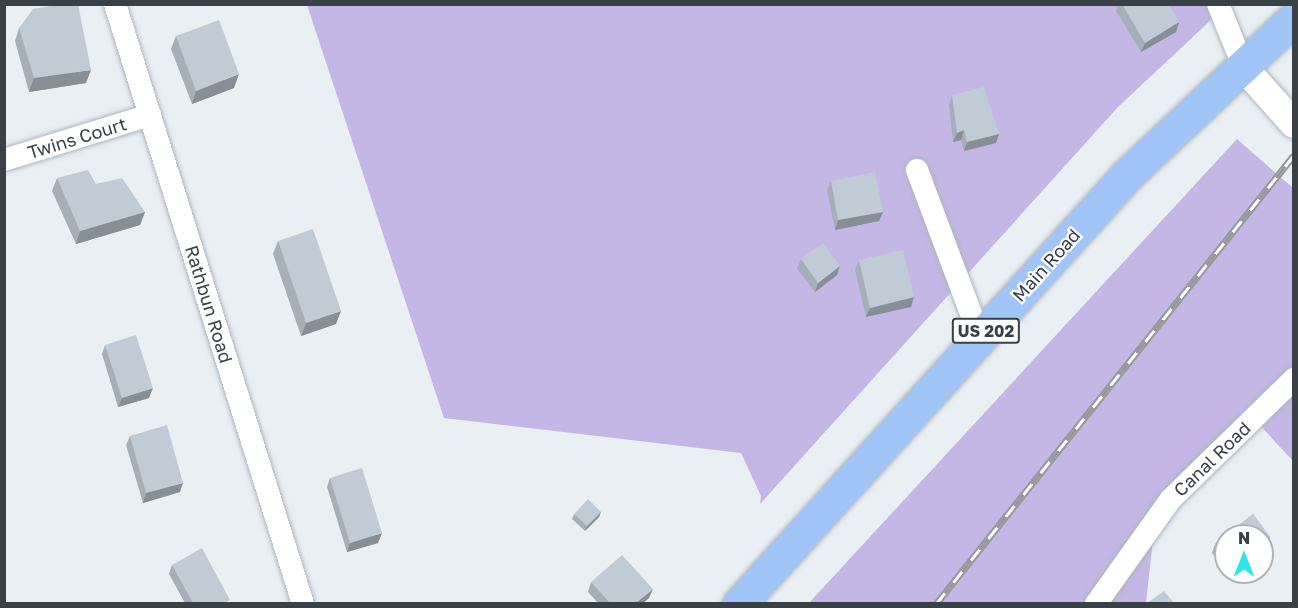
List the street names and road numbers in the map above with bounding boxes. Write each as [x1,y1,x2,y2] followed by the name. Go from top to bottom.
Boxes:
[25,113,129,163] street label: Twins Court
[1008,224,1084,306] street label: Main Road
[181,243,237,365] street label: Rathbun Road
[952,318,1020,344] road number: US 202
[1169,417,1255,501] street label: Canal Road

